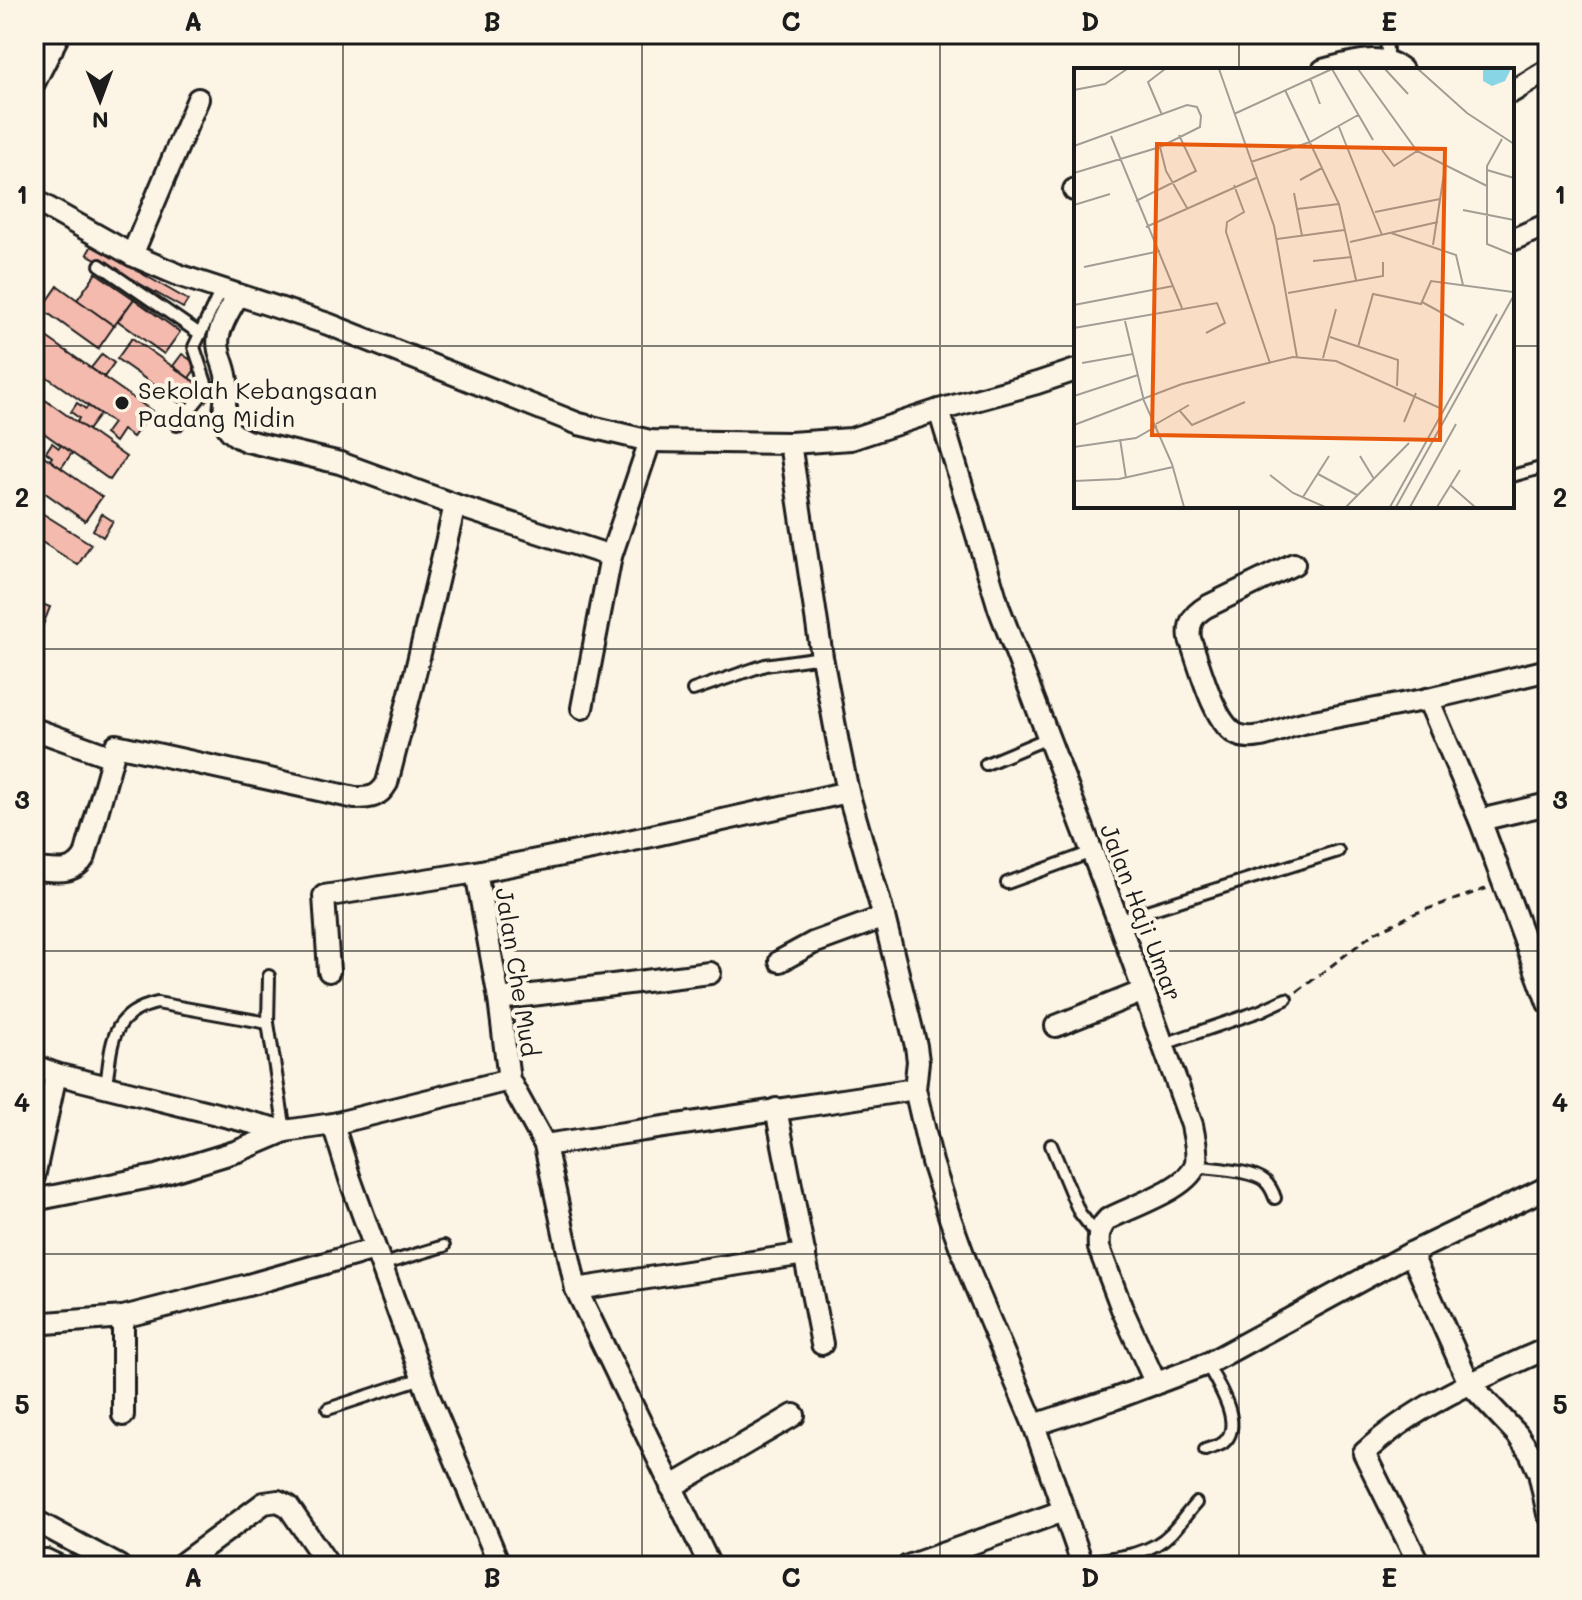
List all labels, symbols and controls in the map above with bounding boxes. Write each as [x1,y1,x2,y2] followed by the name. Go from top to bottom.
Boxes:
[184,4,202,38] text: A
[483,4,501,38] text: B
[781,4,801,38] text: C
[1081,4,1099,38] text: D
[1381,4,1397,38] text: E
[60,60,140,140] north arrow
[1074,68,1514,508] inset map
[92,106,109,135] text: N
[16,177,28,211] text: 1
[1554,177,1566,211] text: 1
[138,374,377,433] place label: Sekolah Kebangsaan Padang Midin
[113,394,131,412] marker: Sekolah Kebangsaan Padang Midin
[15,480,29,514] text: 2
[1553,480,1567,514] text: 2
[14,782,30,816] text: 3
[1552,782,1568,816] text: 3
[1094,819,1190,1005] street label: Jalan Haji Umar
[489,885,547,1059] street label: Jalan Che Mud
[14,1085,30,1119] text: 4
[1552,1085,1568,1119] text: 4
[14,1387,30,1421] text: 5
[1552,1387,1568,1421] text: 5
[184,1560,202,1594] text: A
[483,1560,501,1594] text: B
[781,1560,801,1594] text: C
[1081,1560,1099,1594] text: D
[1381,1560,1397,1594] text: E

